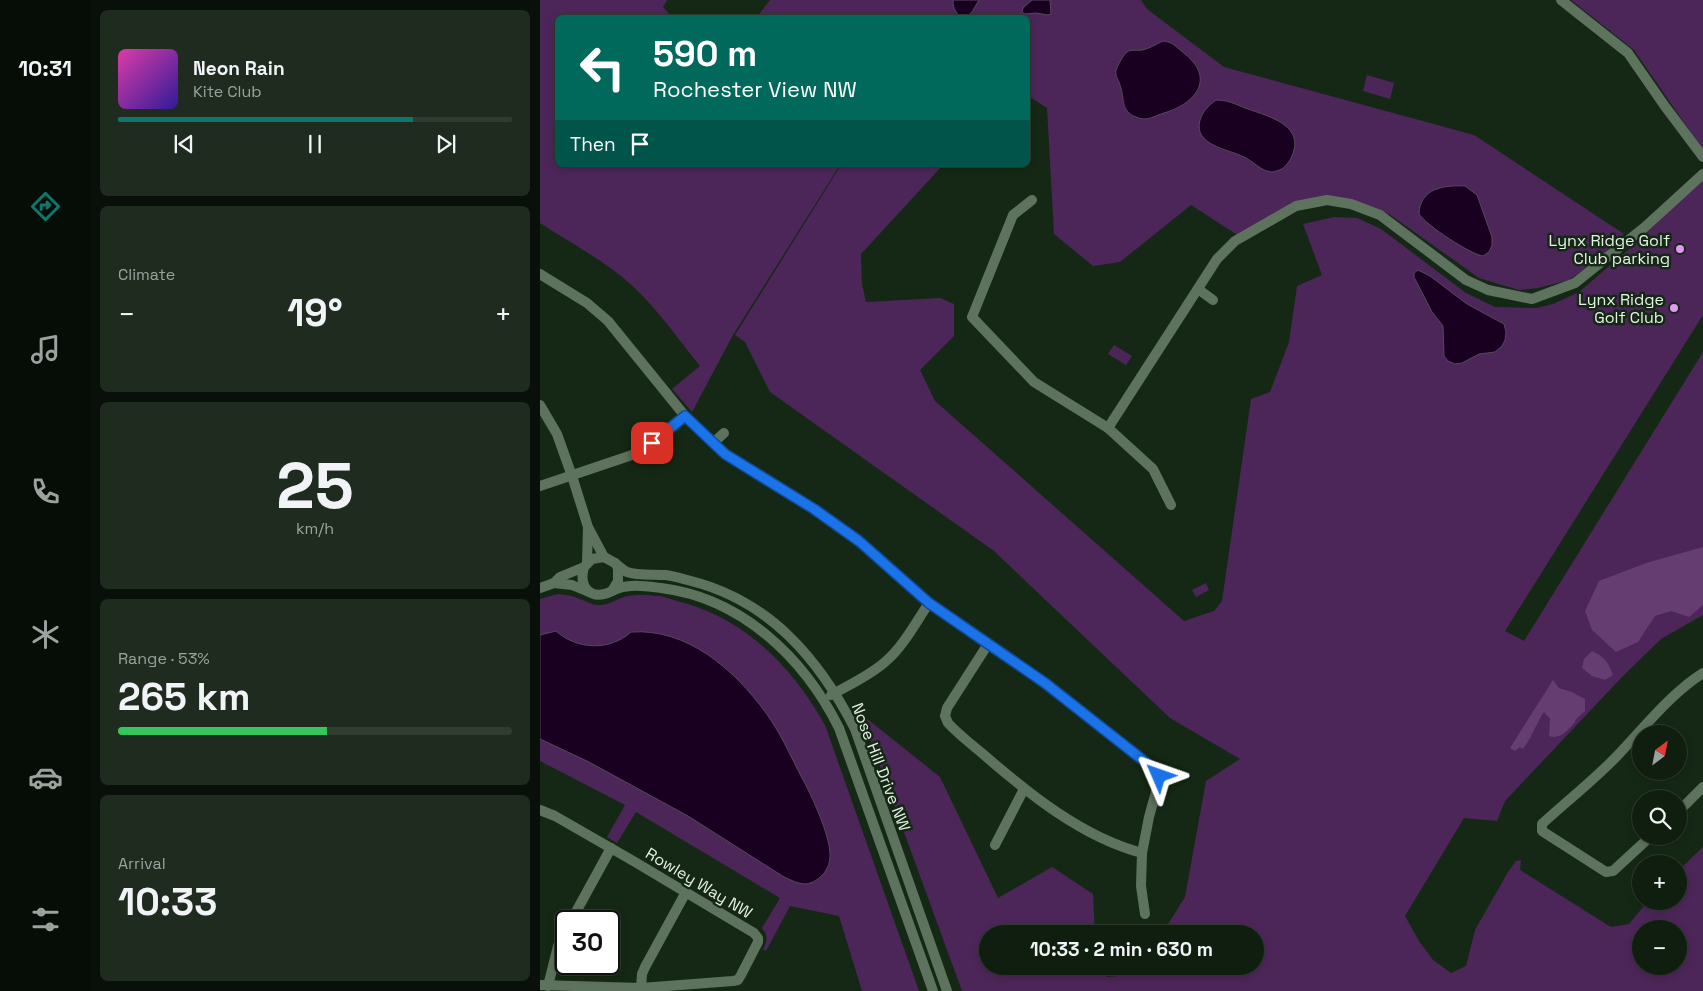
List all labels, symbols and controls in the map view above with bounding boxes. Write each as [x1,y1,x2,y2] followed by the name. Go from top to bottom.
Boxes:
[653,32,757,76] text: 590 m
[570,35,635,100] icon: left
[18,54,72,82] text: 10:31
[193,56,285,81] text: Neon Rain
[653,75,857,103] text: Rochester View NW
[193,81,262,102] text: Kite Club
[170,130,198,158] icon: previous
[301,130,329,158] icon: pause
[432,130,460,158] icon: next
[626,130,654,158] icon: arrive
[570,132,616,157] text: Then
[28,189,63,224] icon: directions
[1549,230,1670,269] place label: Lynx Ridge Golf Club parking
[1674,243,1686,255] marker: Lynx Ridge Golf Club parking
[118,264,175,285] text: Climate
[287,289,343,337] text: 19°
[1578,289,1664,328] place label: Lynx Ridge Golf Club
[118,296,135,332] text: −
[495,296,512,332] text: +
[1668,302,1680,314] marker: Lynx Ridge Golf Club
[28,332,63,367] icon: music
[631,422,673,464] pin
[638,429,666,457] icon: arrive
[276,444,354,527] text: 25
[28,474,63,509] icon: phone
[296,518,334,539] text: km/h
[28,617,63,652] icon: climate
[118,648,210,669] text: Range · 53%
[118,673,250,721] text: 265 km
[847,700,915,834] street label: Nose Hill Drive NW
[1632,725,1688,780] north arrow
[1632,725,1687,975] map controls
[1132,749,1184,801] position arrow
[28,760,63,795] icon: car
[1632,790,1687,845] button: search
[642,843,756,923] street label: Rowley Way NW
[118,853,166,874] text: Arrival
[1632,855,1687,910] button: +
[118,878,217,926] text: 10:33
[28,902,63,937] icon: filters
[555,910,620,975] speed limit sign: 30
[1632,920,1687,975] button: −
[1030,937,1213,962] text: 10:33 · 2 min · 630 m

